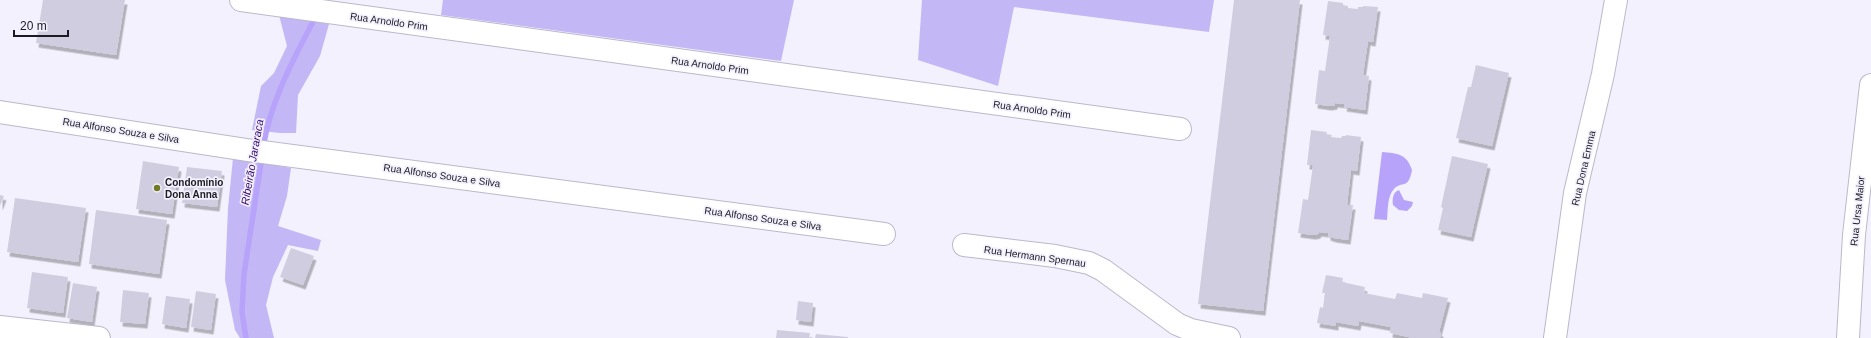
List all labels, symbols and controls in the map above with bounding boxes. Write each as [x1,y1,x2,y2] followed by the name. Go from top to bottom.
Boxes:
[349,11,429,32] street label: Rua Arnoldo Prim
[14,12,68,38] scale bar
[20,19,47,33] text: 20 m
[670,55,750,76] street label: Rua Arnoldo Prim
[992,99,1072,120] street label: Rua Arnoldo Prim
[62,116,180,145] street label: Rua Alfonso Souza e Silva
[239,118,265,206] water label: Ribeirão Jararaca
[1570,129,1598,207] street label: Rua Dona Emma
[383,162,501,189] street label: Rua Alfonso Souza e Silva
[1848,175,1867,246] street label: Rua Ursa Maior
[165,177,223,200] place label: Condomínio Dona Anna
[152,183,162,193] marker: Condomínio Dona Anna
[704,205,822,232] street label: Rua Alfonso Souza e Silva
[983,244,1087,269] street label: Rua Hermann Spernau

